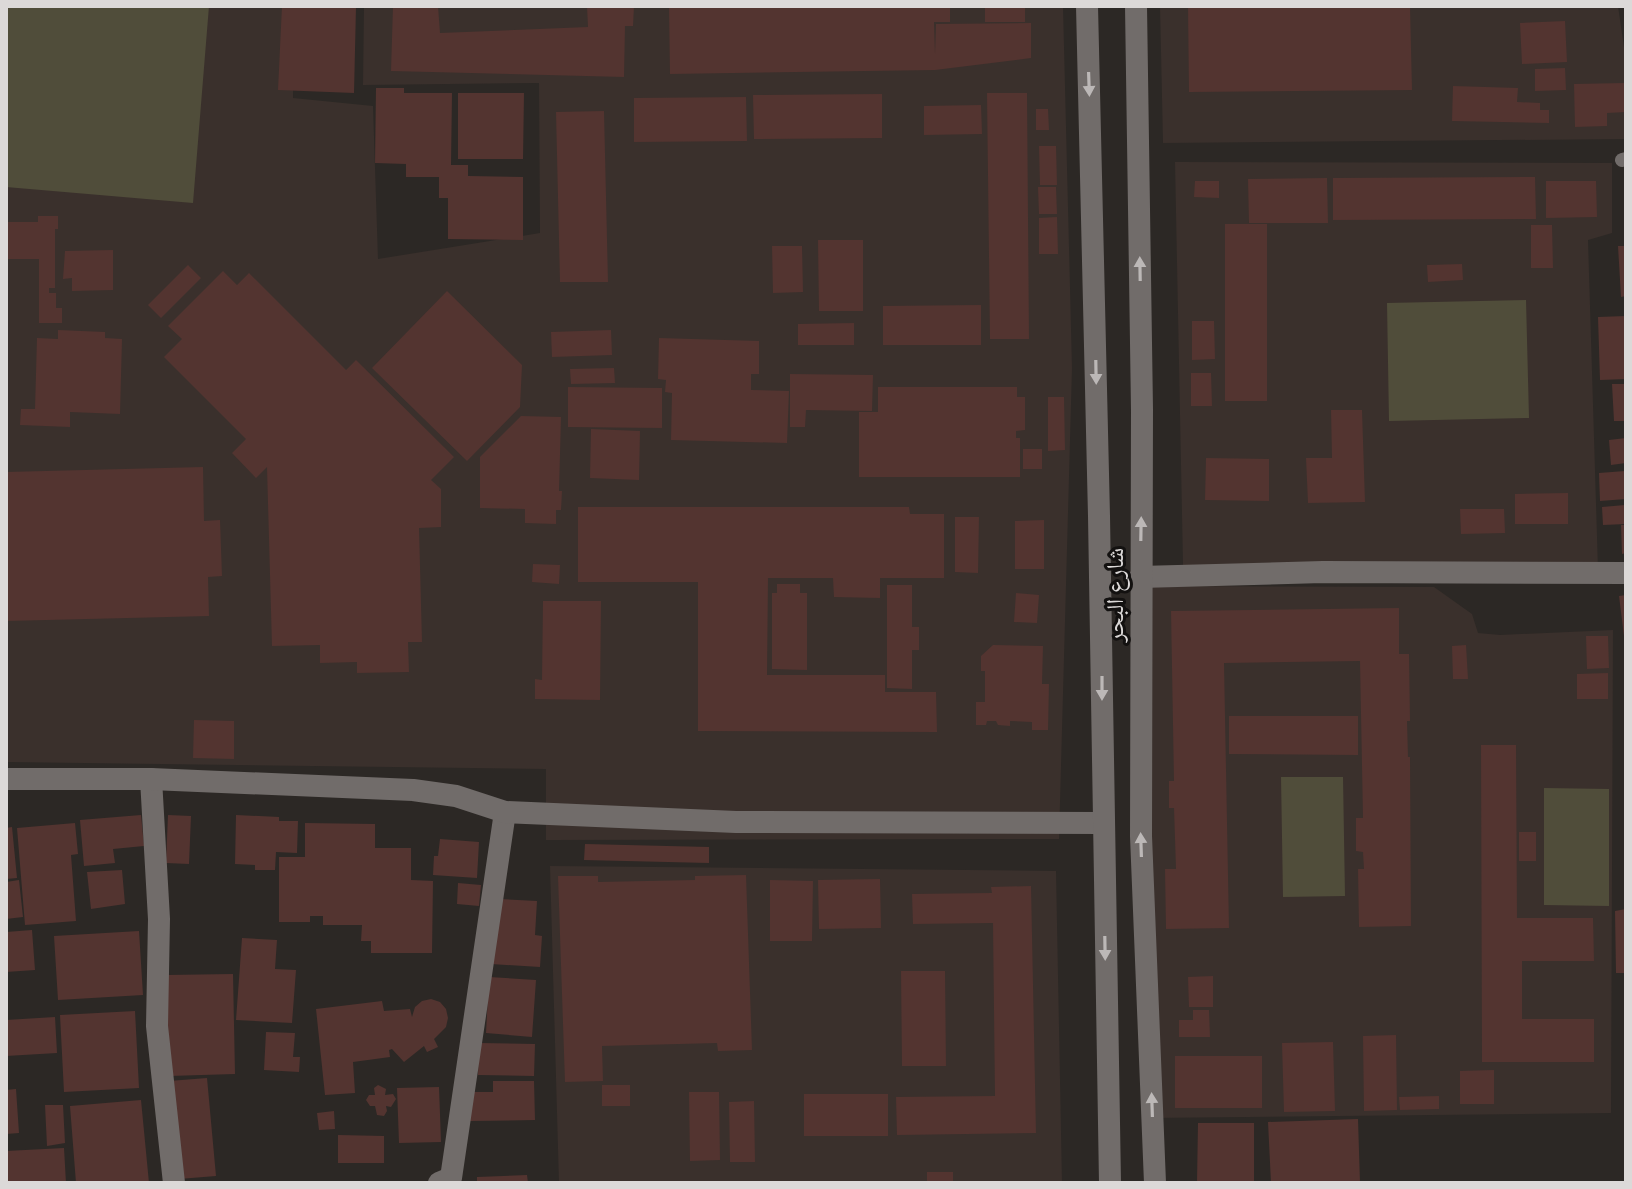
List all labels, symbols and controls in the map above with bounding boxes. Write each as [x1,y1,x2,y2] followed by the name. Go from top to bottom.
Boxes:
[1082,72,1095,97] one-way arrow
[1134,256,1146,281] one-way arrow
[1090,360,1102,385] one-way arrow
[1134,516,1147,541] one-way arrow
[1098,548,1130,643] street label: شارع البحر
[1096,676,1108,701] one-way arrow
[1135,832,1148,857] one-way arrow
[1099,936,1111,961] one-way arrow
[1146,1092,1159,1117] one-way arrow

